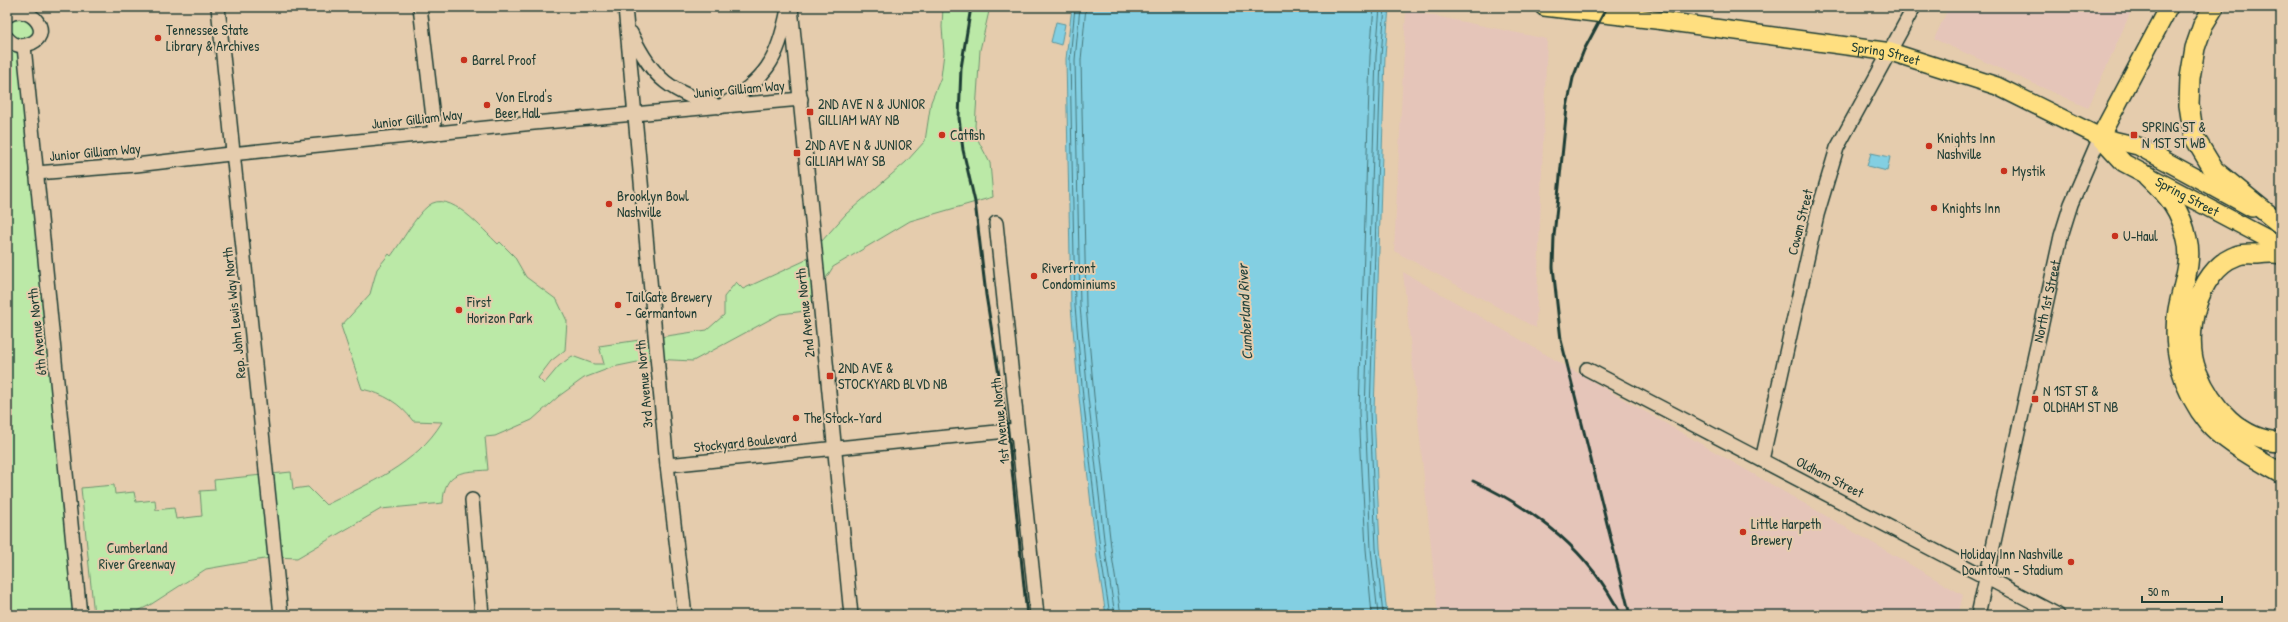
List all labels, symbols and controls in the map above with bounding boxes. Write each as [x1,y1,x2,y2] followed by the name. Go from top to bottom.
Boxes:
[166,20,259,56] place label: Tennessee State Library & Archives
[153,33,163,43] marker: Tennessee State Library & Archives
[1851,37,1923,70] street label: Spring Street
[472,50,536,69] place label: Barrel Proof
[459,55,469,65] marker: Barrel Proof
[692,75,786,103] street label: Junior Gilliam Way
[495,87,552,122] place label: Von Elrod's Beer Hall
[818,94,925,129] place label: 2ND AVE N & JUNIOR GILLIAM WAY NB
[482,100,492,110] marker: Von Elrod's Beer Hall
[370,104,464,134] street label: Junior Gilliam Way
[805,107,815,117] marker: 2ND AVE N & JUNIOR GILLIAM WAY NB
[2142,117,2206,152] place label: SPRING ST & N 1ST ST WB
[950,125,985,144] place label: Catfish
[1937,128,1995,163] place label: Knights Inn Nashville
[937,130,947,140] marker: Catfish
[2129,130,2139,140] marker: SPRING ST & N 1ST ST WB
[805,135,912,170] place label: 2ND AVE N & JUNIOR GILLIAM WAY SB
[48,138,142,166] street label: Junior Gilliam Way
[1924,141,1934,151] marker: Knights Inn Nashville
[792,148,802,158] marker: 2ND AVE N & JUNIOR GILLIAM WAY SB
[2012,161,2046,181] place label: Mystik
[1999,166,2009,176] marker: Mystik
[2152,171,2223,221] street label: Spring Street
[617,186,689,221] place label: Brooklyn Bowl Nashville
[1782,187,1817,257] street label: Cowan Street
[1942,198,2000,218] place label: Knights Inn
[604,199,614,209] marker: Brooklyn Bowl Nashville
[1929,203,1939,213] marker: Knights Inn
[2123,226,2158,245] place label: U-Haul
[2110,231,2120,241] marker: U-Haul
[217,246,251,380] street label: Rep. John Lewis Way North
[1042,258,1115,293] place label: Riverfront Condominiums
[2028,258,2064,344] street label: North 1st Street
[1231,261,1258,361] water label: Cumberland River
[790,267,819,359] street label: 2nd Avenue North
[1029,271,1039,281] marker: Riverfront Condominiums
[22,287,51,377] street label: 6th Avenue North
[626,287,712,322] place label: TailGate Brewery - Germantown
[466,292,533,327] place label: First Horizon Park
[613,300,623,310] marker: TailGate Brewery - Germantown
[454,305,464,315] marker: First Horizon Park
[630,339,657,429] street label: 3rd Avenue North
[838,358,948,393] place label: 2ND AVE & STOCKYARD BLVD NB
[825,371,835,381] marker: 2ND AVE & STOCKYARD BLVD NB
[986,377,1013,465] street label: 1st Avenue North
[2043,381,2118,416] place label: N 1ST ST & OLDHAM ST NB
[2030,394,2040,404] marker: N 1ST ST & OLDHAM ST NB
[804,408,882,427] place label: The Stock-Yard
[791,413,801,423] marker: The Stock-Yard
[693,427,798,457] street label: Stockyard Boulevard
[1793,451,1868,502] street label: Oldham Street
[1751,514,1821,550] place label: Little Harpeth Brewery
[1738,527,1748,537] marker: Little Harpeth Brewery
[99,538,175,574] park label: Cumberland River Greenway
[1960,544,2063,579] place label: Holiday Inn Nashville Downtown - Stadium
[2066,557,2076,567] marker: Holiday Inn Nashville Downtown - Stadium
[2142,578,2222,604] scale bar
[2148,583,2169,600] text: 50 m

